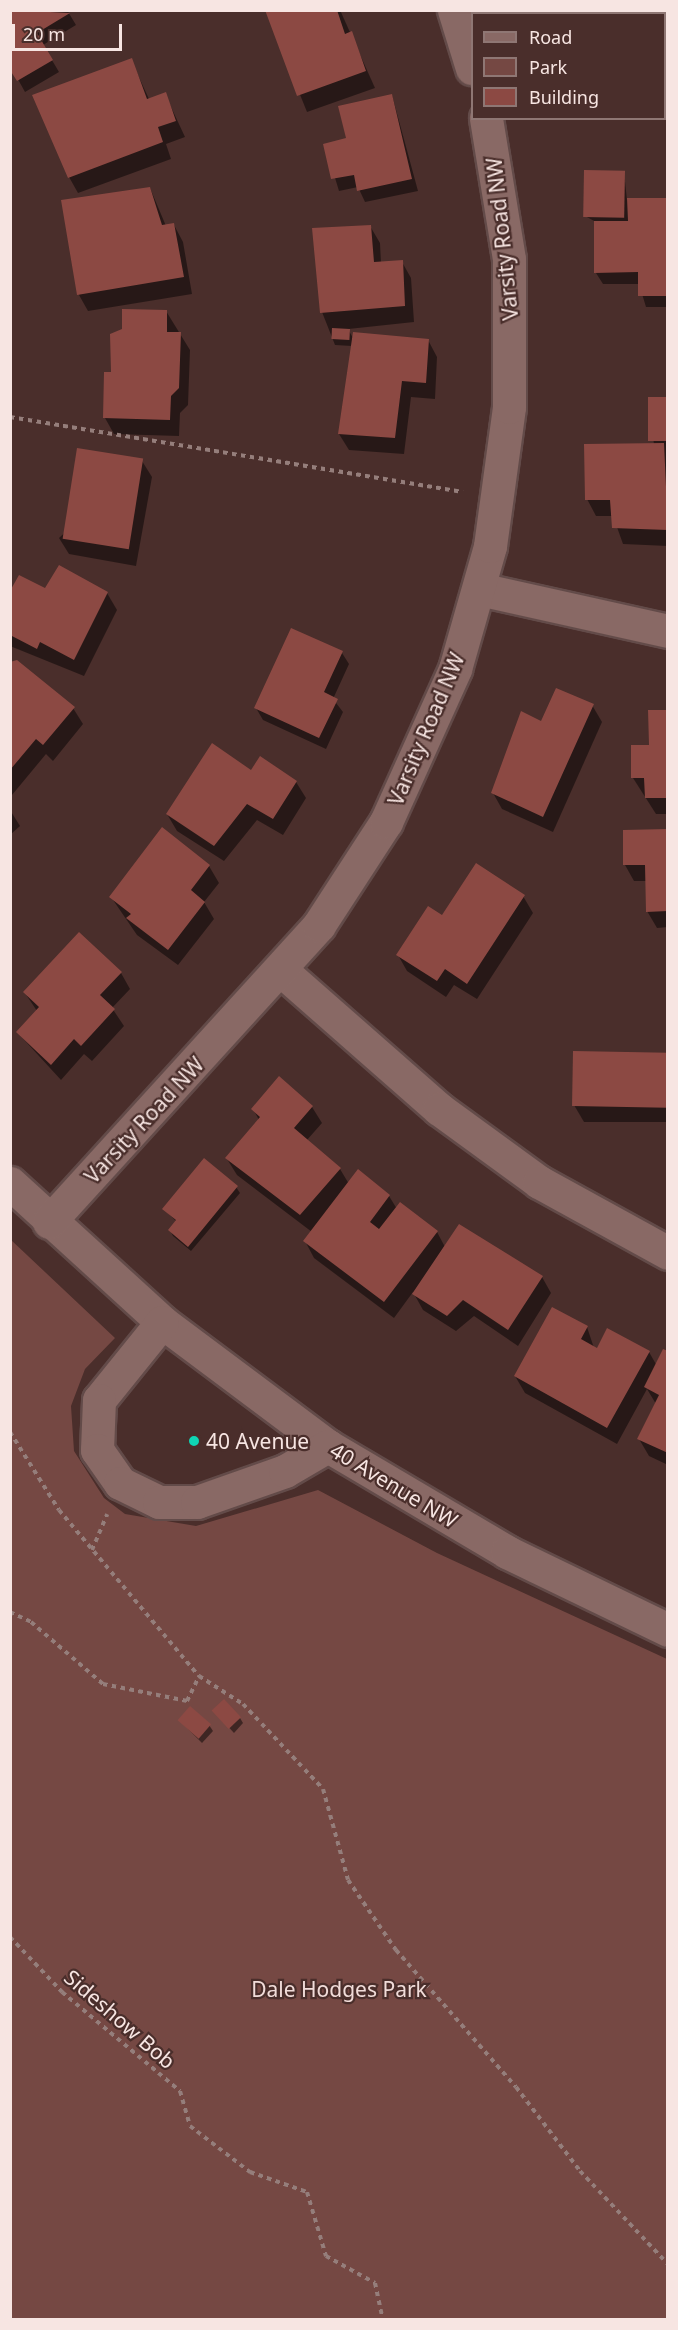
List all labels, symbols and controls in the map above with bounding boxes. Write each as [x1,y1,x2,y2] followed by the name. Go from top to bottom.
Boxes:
[15,12,124,50] scale bar
[471,12,666,120] legend
[23,22,65,46] text: 20 m
[529,25,572,49] text: Road
[529,55,567,79] text: Park
[529,85,599,109] text: Building
[481,156,523,322] street label: Varsity Road NW
[383,649,469,809] street label: Varsity Road NW
[79,1052,209,1188] street label: Varsity Road NW
[206,1428,309,1454] place label: 40 Avenue
[187,1434,201,1448] marker: 40 Avenue
[326,1437,462,1533] street label: 40 Avenue NW
[60,1964,180,2074] street label: Sideshow Bob
[251,1976,427,2002] park label: Dale Hodges Park

